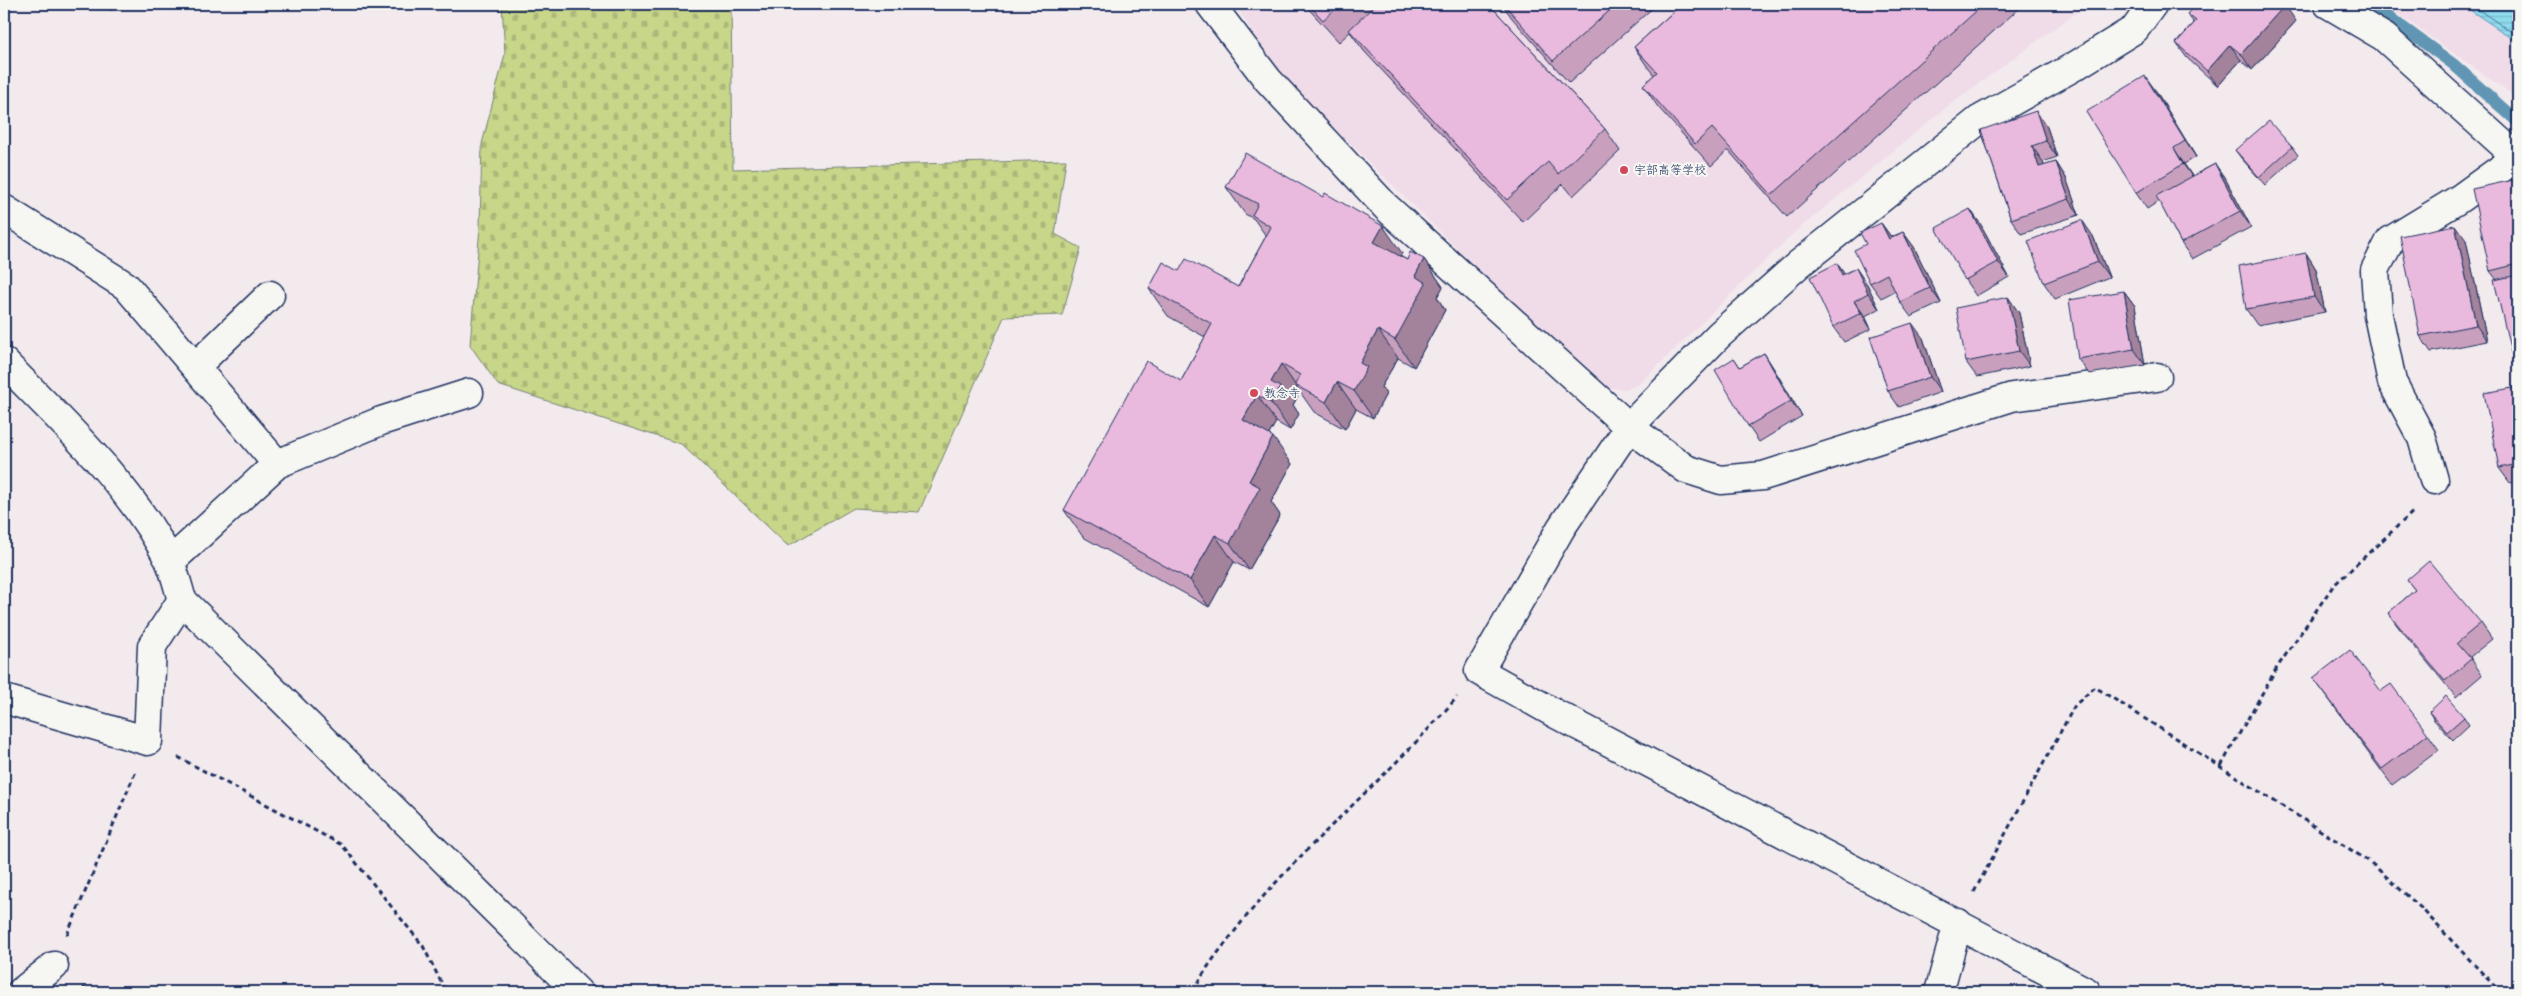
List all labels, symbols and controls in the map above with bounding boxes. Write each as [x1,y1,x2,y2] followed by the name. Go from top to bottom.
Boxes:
[1634,163,1706,178] place label: 宇部高等学校
[1618,164,1630,176] marker: 宇部高等学校
[1264,386,1300,401] place label: 教念寺
[1248,387,1260,399] marker: 教念寺

